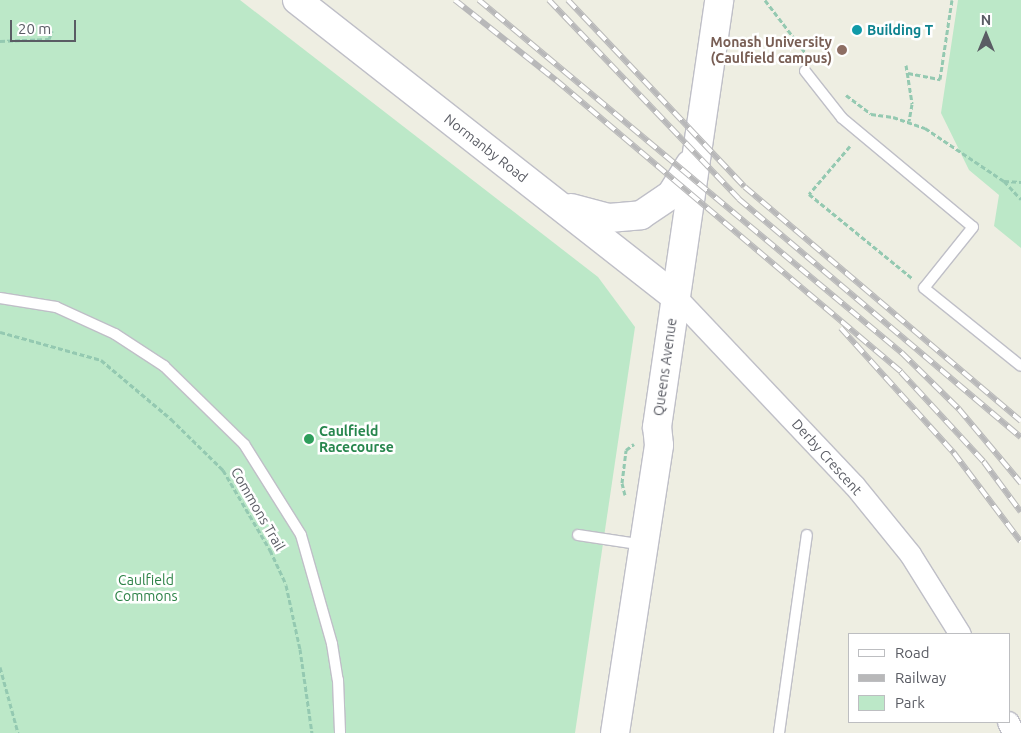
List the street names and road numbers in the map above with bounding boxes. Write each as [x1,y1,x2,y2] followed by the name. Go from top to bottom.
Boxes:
[441,110,531,186] street label: Normanby Road
[650,317,680,417] street label: Queens Avenue
[789,416,865,498] street label: Derby Crescent
[227,464,289,554] street label: Commons Trail

